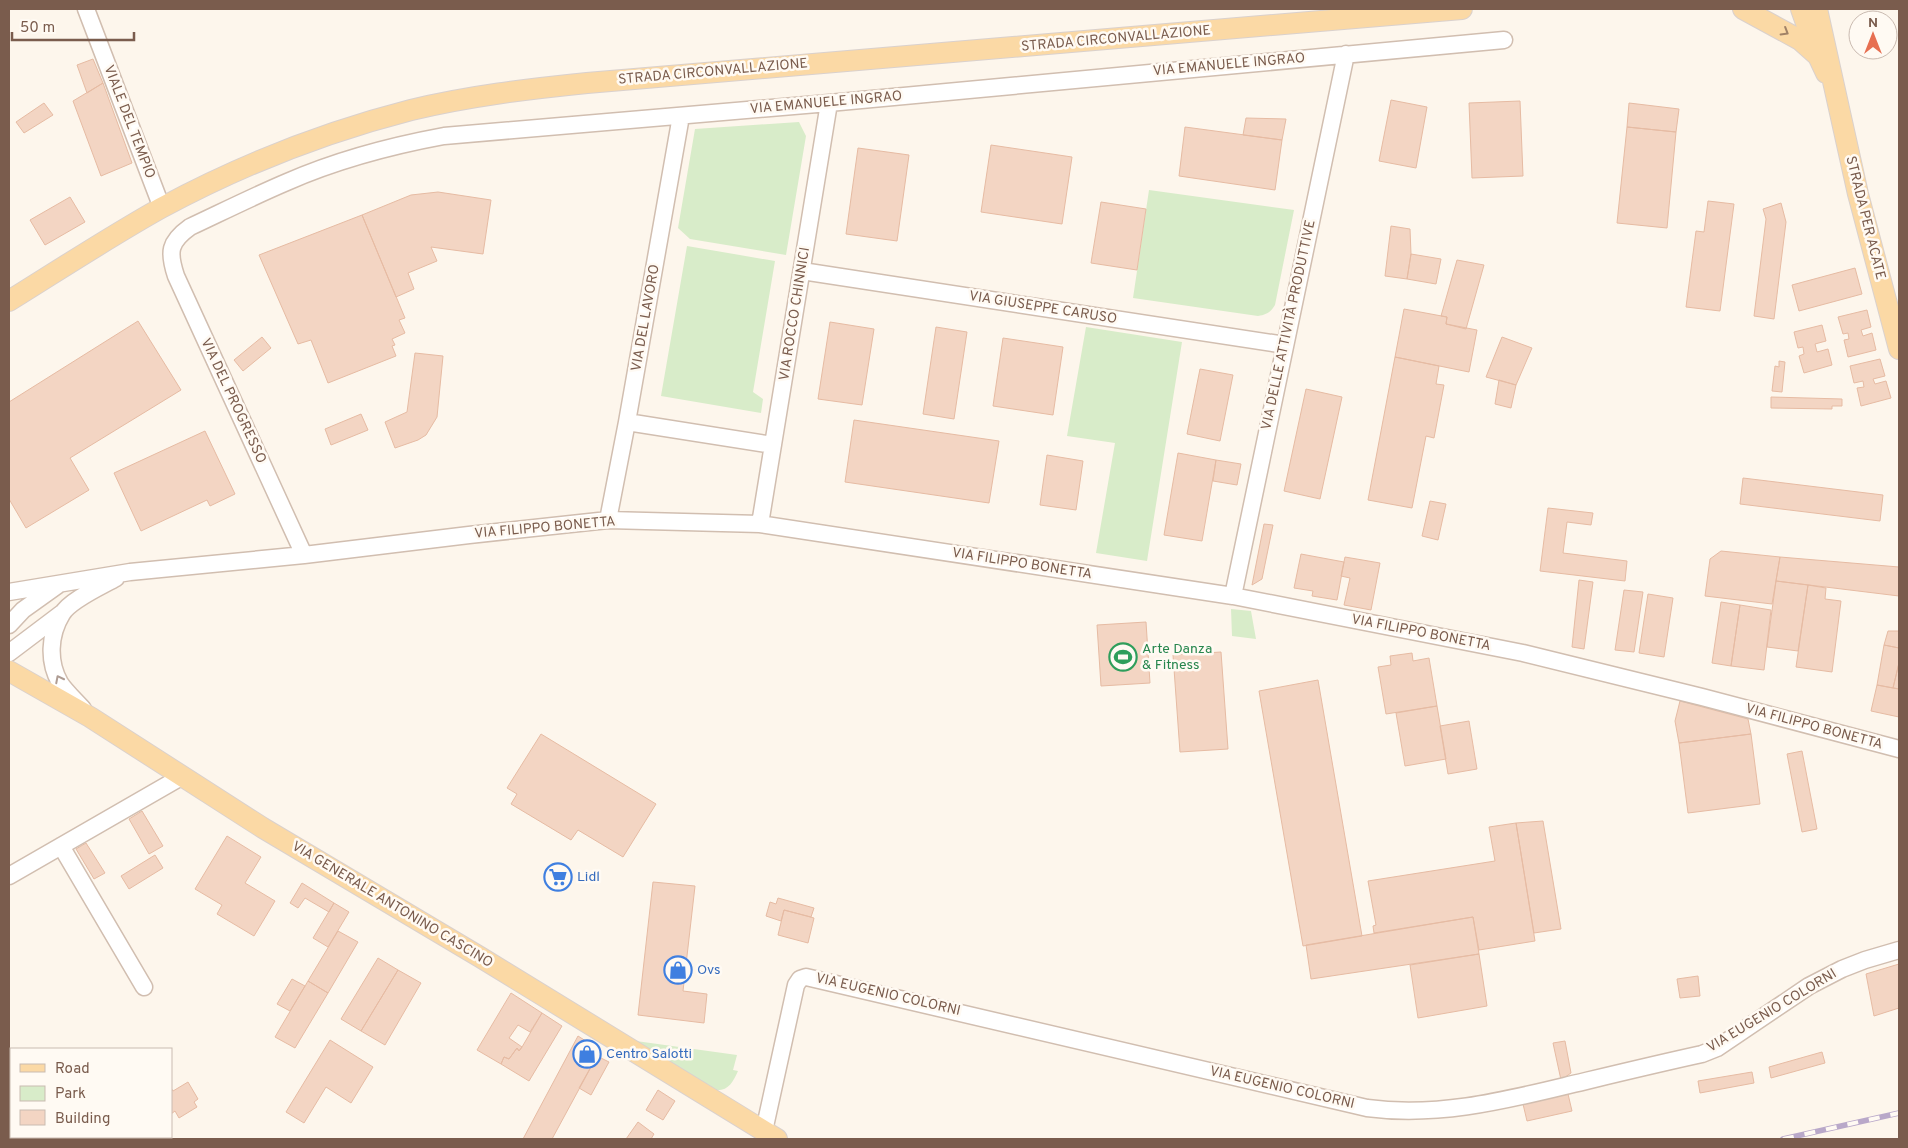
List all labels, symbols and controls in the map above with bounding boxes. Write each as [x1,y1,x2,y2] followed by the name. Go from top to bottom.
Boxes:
[12,10,135,42] scale bar
[1848,10,1898,60] north arrow
[1868,15,1878,32] text: N
[20,19,55,38] text: 50 m
[1020,22,1212,56] street label: STRADA CIRCONVALLAZIONE
[1780,25,1789,35] one-way arrow
[1152,50,1306,80] street label: VIA EMANUELE INGRAO
[617,55,809,89] street label: STRADA CIRCONVALLAZIONE
[100,63,158,181] street label: VIALE DEL TEMPIO
[749,88,903,118] street label: VIA EMANUELE INGRAO
[1841,154,1889,282] street label: STRADA PER ACATE
[1257,218,1320,432] street label: VIA DELLE ATTIVITÀ PRODUTTIVE
[776,246,814,382] street label: VIA ROCCO CHINNICI
[628,263,664,373] street label: VIA DEL LAVORO
[968,288,1118,328] street label: VIA GIUSEPPE CARUSO
[197,336,269,466] street label: VIA DEL PROGRESSO
[474,513,616,543] street label: VIA FILIPPO BONETTA
[951,545,1093,583] street label: VIA FILIPPO BONETTA
[1350,611,1492,655] street label: VIA FILIPPO BONETTA
[1142,641,1212,674] place label: Arte Danza & Fitness
[1108,642,1138,672] sports icon: Arte Danza & Fitness
[55,675,65,684] one-way arrow
[1743,700,1885,754] street label: VIA FILIPPO BONETTA
[288,838,496,972] street label: VIA GENERALE ANTONINO CASCINO
[543,862,573,892] supermarket icon: Lidl
[577,869,600,886] place label: Lidl
[663,955,693,985] shop icon: Ovs
[697,962,721,979] place label: Ovs
[1704,966,1840,1056] street label: VIA EUGENIO COLORNI
[814,970,962,1020] street label: VIA EUGENIO COLORNI
[572,1039,602,1069] shop icon: Centro Salotti
[606,1046,692,1063] place label: Centro Salotti
[10,1048,172,1138] legend
[55,1060,90,1079] text: Road
[1208,1063,1356,1113] street label: VIA EUGENIO COLORNI
[55,1085,86,1104] text: Park
[55,1110,110,1129] text: Building

